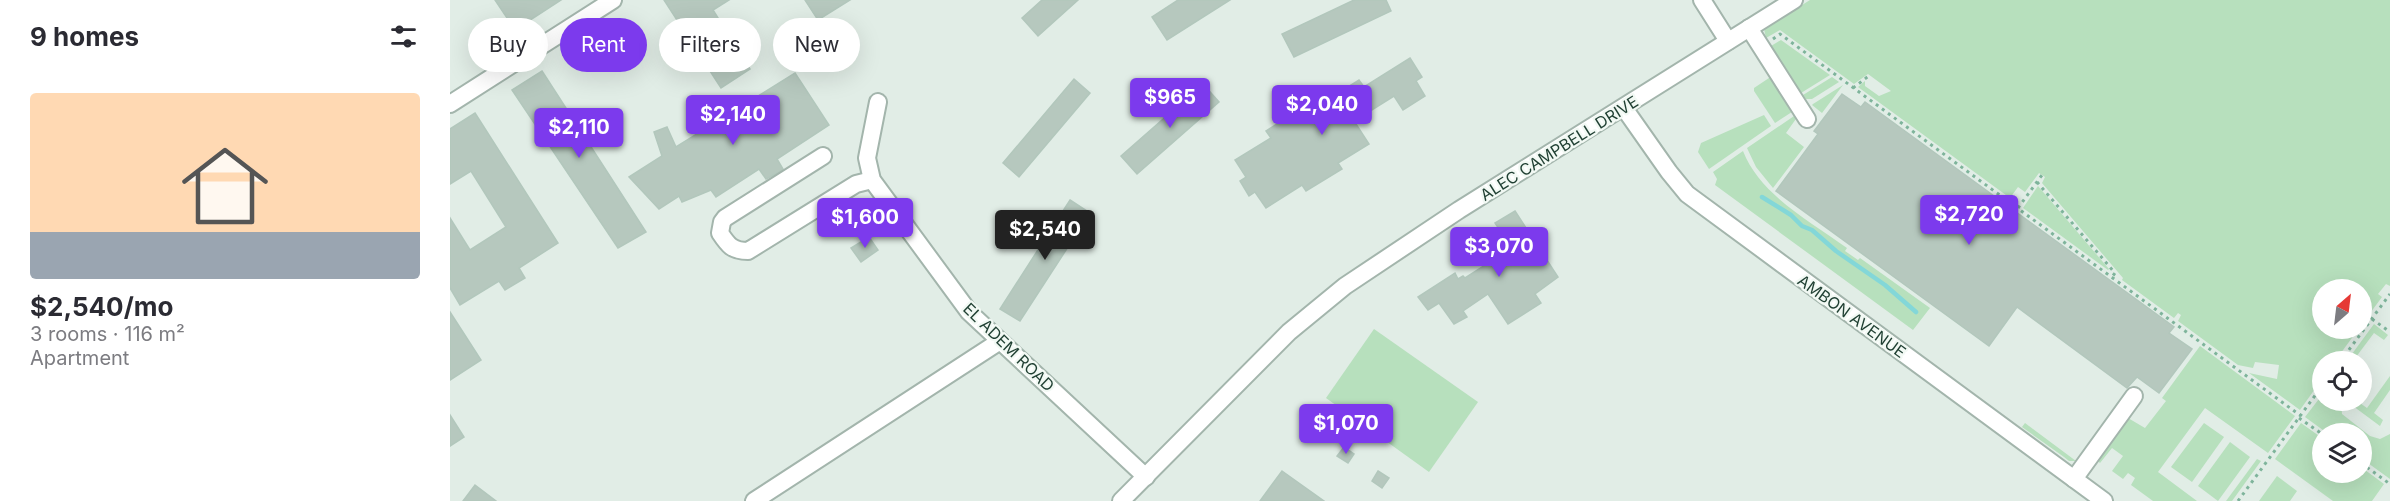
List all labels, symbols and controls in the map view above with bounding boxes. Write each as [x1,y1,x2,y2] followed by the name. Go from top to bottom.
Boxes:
[468,18,548,72] chip: Buy
[560,18,647,72] chip: Rent
[659,18,761,72] chip: Filters
[773,18,860,72] chip: New
[387,20,420,53] icon: filters
[30,21,139,52] text: 9 homes
[1134,78,1206,129] pin: $965
[1144,85,1196,109] text: $965
[1273,85,1371,136] pin: $2,040
[1476,91,1642,205] street label: ALEC CAMPBELL DRIVE
[1286,92,1358,116] text: $2,040
[684,95,782,146] pin: $2,140
[700,102,766,126] text: $2,140
[530,108,628,159] pin: $2,110
[548,115,610,139] text: $2,110
[171,132,279,240] icon: home
[1920,195,2018,246] pin: $2,720
[816,198,914,249] pin: $1,600
[1934,202,2004,226] text: $2,720
[831,205,899,229] text: $1,600
[996,210,1094,261] pin: $2,540
[1009,217,1081,241] text: $2,540
[1450,227,1548,278] pin: $3,070
[1464,234,1534,258] text: $3,070
[1794,270,1910,362] street label: AMBON AVENUE
[2312,279,2372,339] north arrow
[2312,279,2372,483] map controls
[30,291,173,322] text: $2,540/mo
[959,299,1059,395] street label: EL ADEM ROAD
[30,322,185,346] text: 3 rooms · 116 m²
[30,346,129,370] text: Apartment
[2312,351,2372,411] button: locate
[1297,404,1395,455] pin: $1,070
[1313,411,1379,435] text: $1,070
[2312,423,2372,483] button: layers

